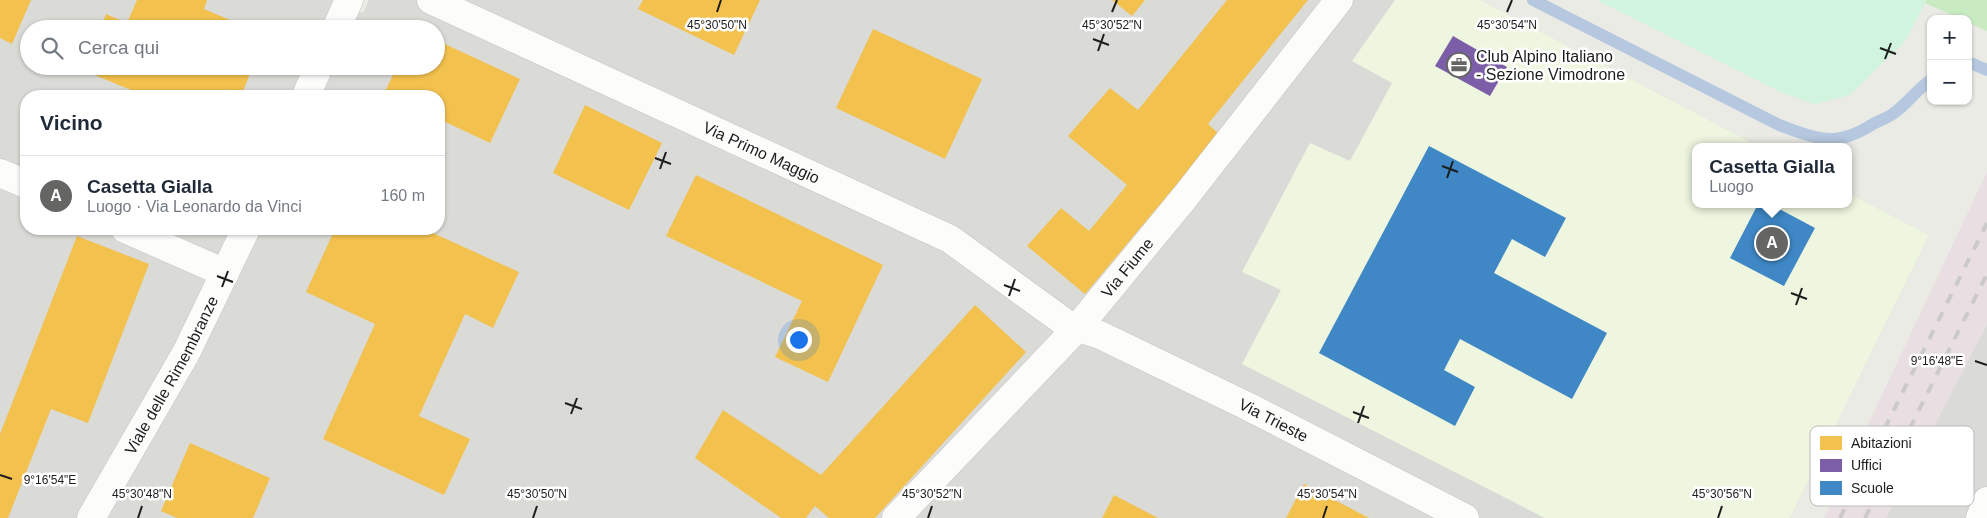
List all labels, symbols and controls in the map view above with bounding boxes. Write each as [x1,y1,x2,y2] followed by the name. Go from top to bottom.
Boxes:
[1927,15,1972,105] map controls
[1927,15,1972,60] button: +
[687,18,747,32] text: 45°30'50"N
[1082,18,1142,32] text: 45°30'52"N
[1477,18,1537,32] text: 45°30'54"N
[20,20,445,75] search box
[38,34,66,62] icon: search
[78,37,159,58] text: Cerca qui
[1476,48,1625,83] place label: Club Alpino Italiano - Sezione Vimodrone
[1446,52,1472,78] office icon: Club Alpino Italiano - Sezione Vimodrone
[1927,60,1972,105] button: −
[40,111,103,134] text: Vicino
[701,118,823,186] street label: Via Primo Maggio
[1692,143,1852,208] popup
[1709,156,1835,177] text: Casetta Gialla
[87,176,213,197] text: Casetta Gialla
[1709,178,1754,195] text: Luogo
[50,187,62,204] text: A
[381,187,425,204] text: 160 m
[87,198,302,215] text: Luogo · Via Leonardo da Vinci
[1756,224,1788,262] pin: A
[1098,234,1156,301] street label: Via Fiume
[121,293,221,457] street label: Viale delle Rimembranze
[786,327,812,353] your location
[1911,354,1963,368] text: 9°16'48"E
[1236,395,1311,445] street label: Via Trieste
[1810,426,1974,506] legend
[1851,435,1912,451] text: Abitazioni
[1851,457,1882,473] text: Uffici
[24,473,76,487] text: 9°16'54"E
[1851,480,1894,496] text: Scuole
[112,487,172,501] text: 45°30'48"N
[507,487,567,501] text: 45°30'50"N
[902,487,962,501] text: 45°30'52"N
[1297,487,1357,501] text: 45°30'54"N
[1692,487,1752,501] text: 45°30'56"N

